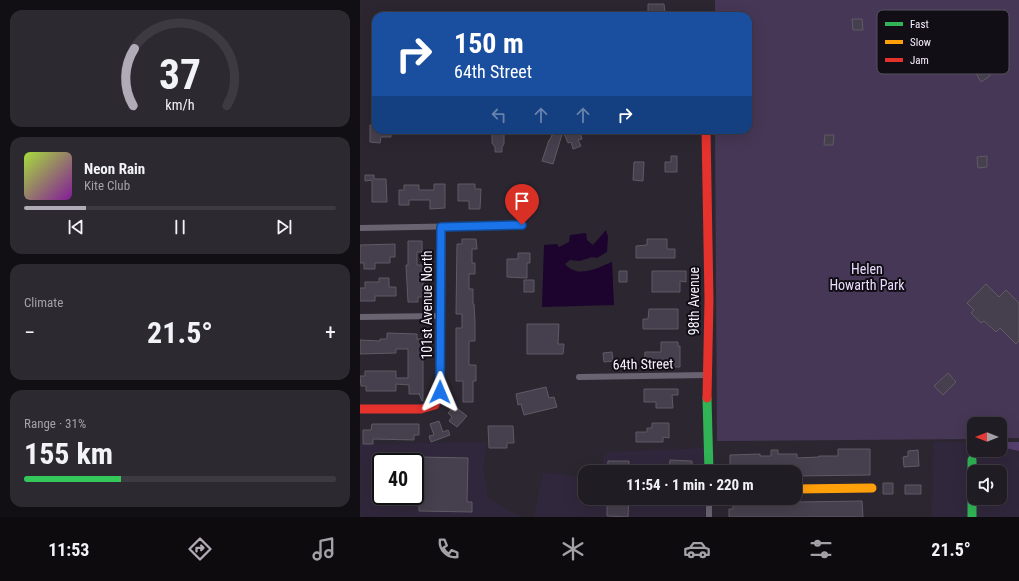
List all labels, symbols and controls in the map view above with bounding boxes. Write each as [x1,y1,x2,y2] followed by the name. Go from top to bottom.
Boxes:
[877,10,1009,74] legend
[910,18,929,31] text: Fast
[454,27,524,60] text: 150 m
[388,28,440,80] icon: right
[910,36,931,49] text: Slow
[159,50,201,99] text: 37
[910,54,929,67] text: Jam
[454,61,532,82] text: 64th Street
[165,97,195,113] text: km/h
[488,104,510,126] icon: left
[530,104,552,126] icon: ahead
[572,104,594,126] icon: ahead
[614,104,636,126] icon: right
[84,160,145,178] text: Neon Rain
[84,178,130,193] text: Kite Club
[505,184,539,225] pin
[511,190,533,212] icon: arrive
[65,216,87,238] icon: previous
[169,216,191,238] icon: pause
[273,216,295,238] icon: next
[419,250,435,360] street label: 101st Avenue North
[829,261,905,293] park label: Helen Howarth Park
[686,266,702,335] street label: 98th Avenue
[24,295,63,310] text: Climate
[147,315,213,350] text: 21.5°
[24,320,35,345] text: −
[325,320,336,345] text: +
[612,355,674,373] street label: 64th Street
[419,371,461,413] position arrow
[24,416,86,431] text: Range · 31%
[967,417,1007,457] north arrow
[967,417,1007,505] map controls
[24,436,113,471] text: 155 km
[372,453,424,505] speed limit sign: 40
[967,465,1007,505] button: sound
[626,476,754,494] text: 11:54 · 1 min · 220 m
[186,535,214,563] icon: directions
[310,535,338,563] icon: music
[434,535,462,563] icon: phone
[559,535,587,563] icon: climate
[683,535,711,563] icon: car
[807,535,835,563] icon: filters
[48,539,89,560] text: 11:53
[931,539,971,560] text: 21.5°

